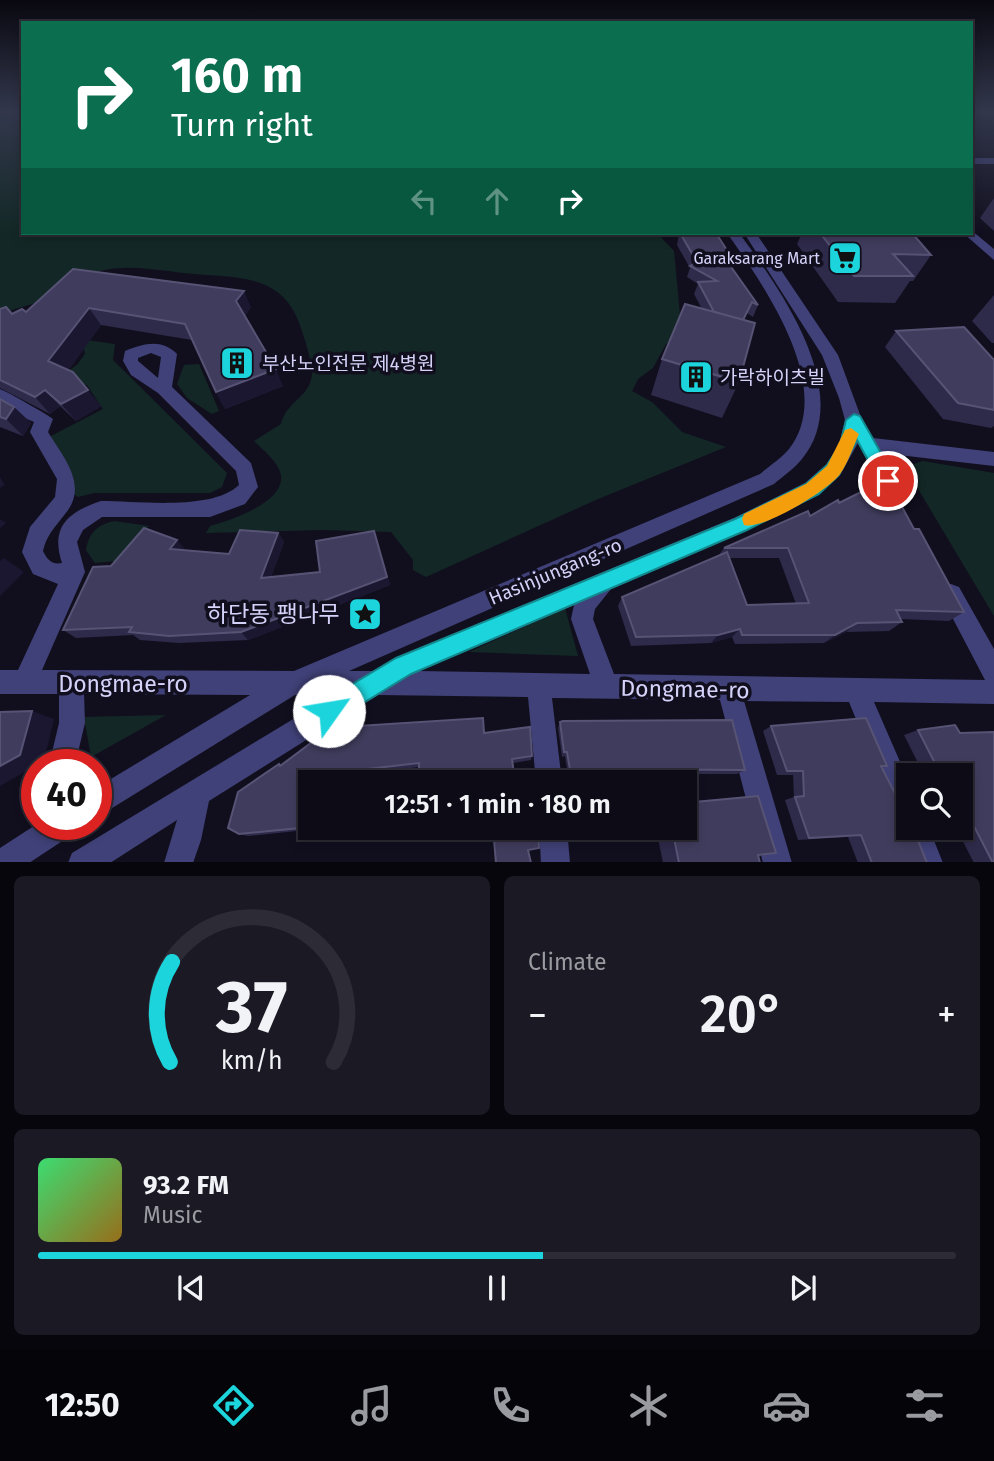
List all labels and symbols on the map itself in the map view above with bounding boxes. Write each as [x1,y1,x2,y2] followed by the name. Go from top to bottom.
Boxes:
[826,239,864,277] supermarket icon: Garaksarang Mart
[693,249,820,268] place label: Garaksarang Mart
[218,344,256,382] building icon: 부산노인전문 제4병원
[262,352,434,375] place label: 부산노인전문 제4병원
[677,358,715,396] building icon: 가락하이츠빌
[720,366,825,389] place label: 가락하이츠빌
[858,451,918,511] pin
[485,533,625,610] street label: Hasinjungang-ro
[346,595,384,633] place icon: 하단동 팽나무
[207,600,340,628] place label: 하단동 팽나무
[58,670,188,698] street label: Dongmae-ro
[292,674,366,748] position arrow
[620,674,750,704] street label: Dongmae-ro
[21,749,112,840] speed limit sign: 40

